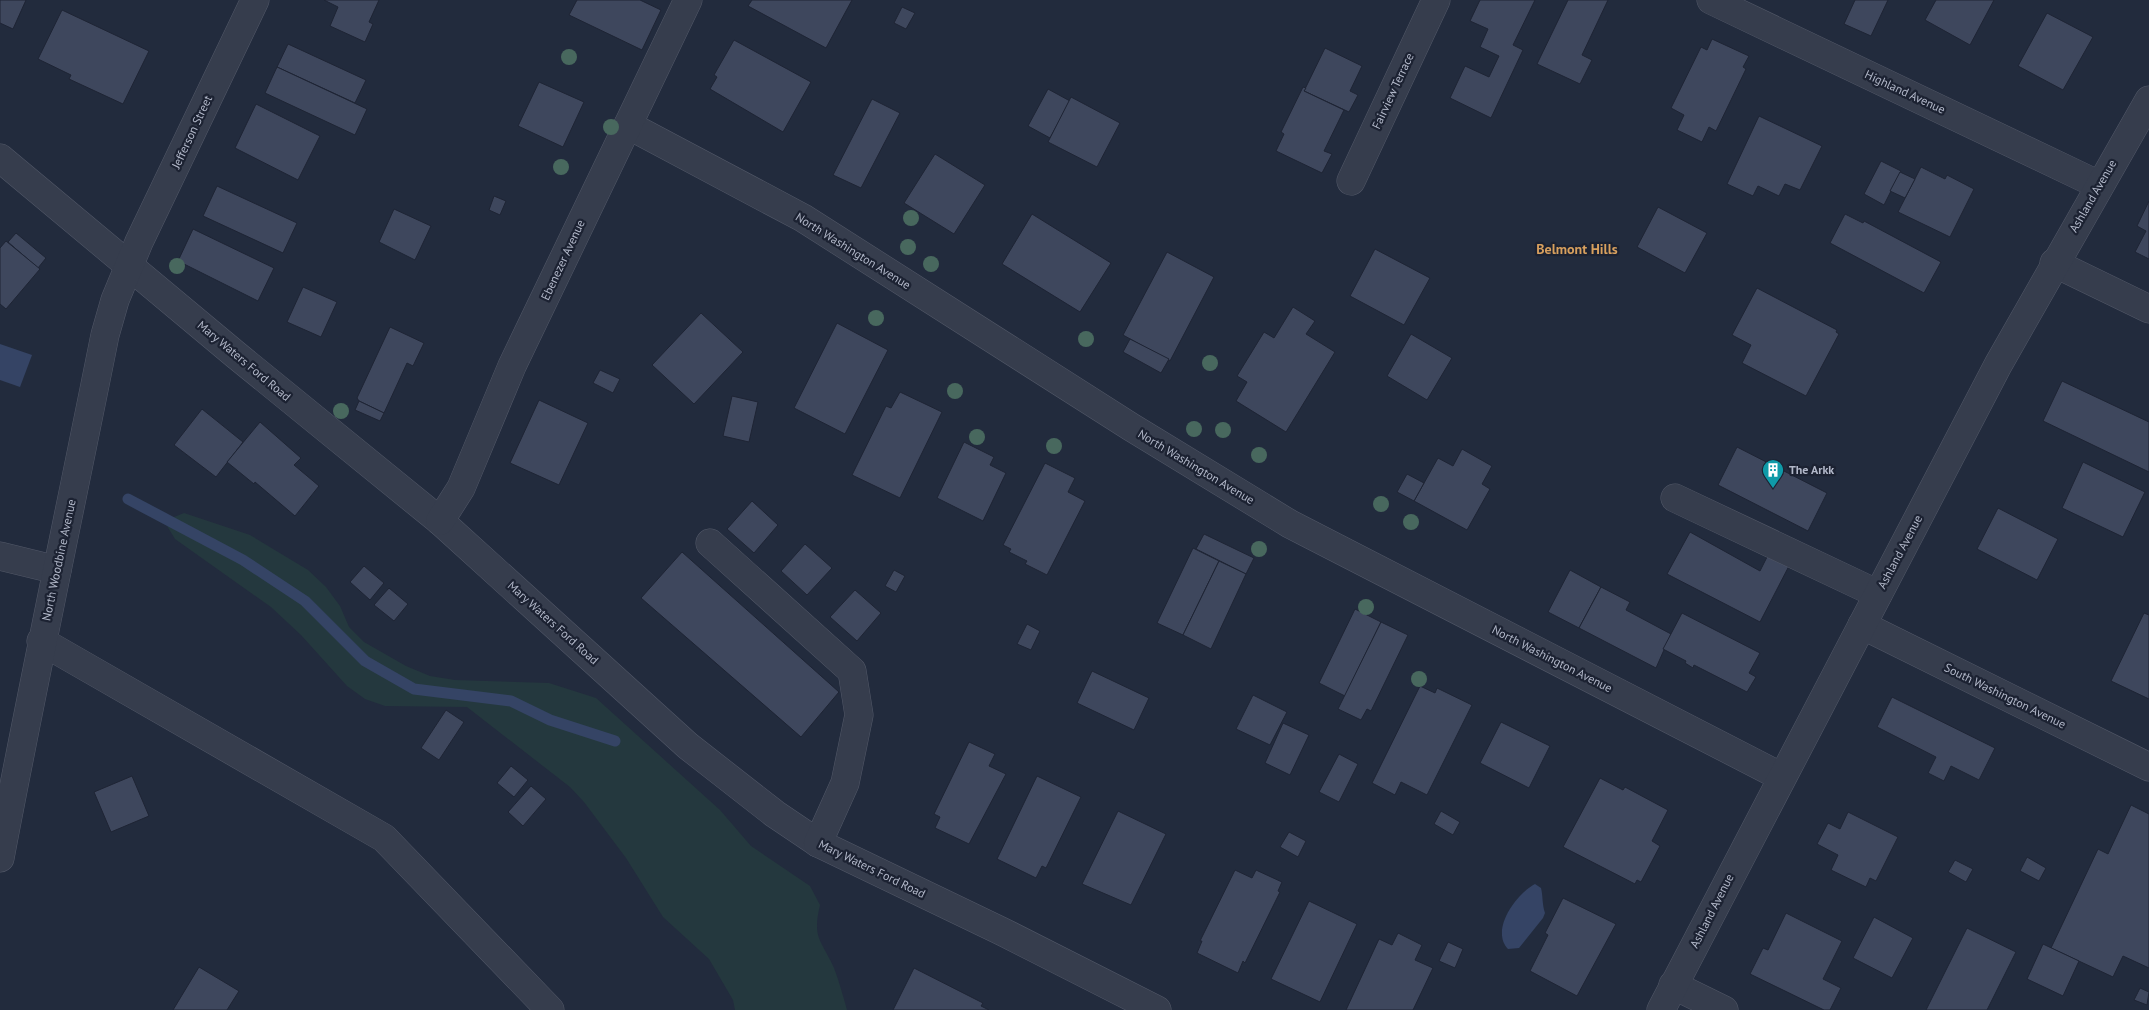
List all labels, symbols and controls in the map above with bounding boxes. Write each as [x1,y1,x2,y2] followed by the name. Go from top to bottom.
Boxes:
[1368,50,1417,131] street label: Fairview Terrace
[1863,66,1948,117] street label: Highland Avenue
[168,93,215,172] street label: Jefferson Street
[2066,157,2119,235] street label: Ashland Avenue
[793,209,914,292] street label: North Washington Avenue
[537,217,588,302] street label: Ebenezer Avenue
[1536,240,1618,258] district label: Belmont Hills
[195,317,294,404] street label: Mary Waters Ford Road
[1135,426,1257,507] street label: North Washington Avenue
[1761,458,1785,489] building icon: The Arkk
[1789,462,1834,477] place label: The Arkk
[38,498,79,622] street label: North Woodbine Avenue
[1874,512,1925,591] street label: Ashland Avenue
[505,578,602,667] street label: Mary Waters Ford Road
[1490,622,1615,695] street label: North Washington Avenue
[1942,660,2068,732] street label: South Washington Avenue
[816,836,928,901] street label: Mary Waters Ford Road
[1686,871,1737,950] street label: Ashland Avenue

